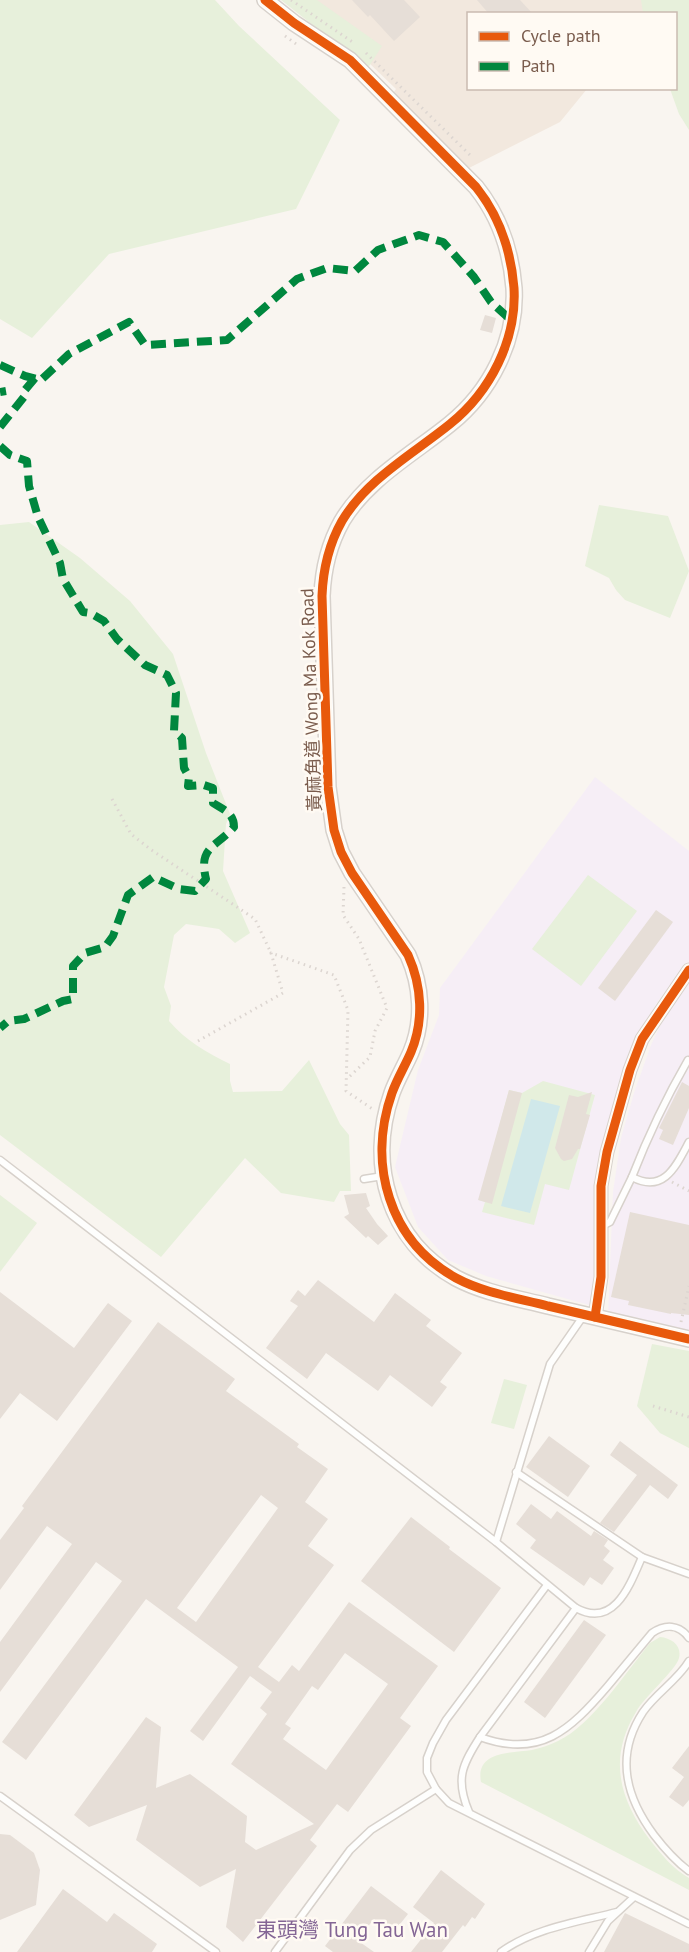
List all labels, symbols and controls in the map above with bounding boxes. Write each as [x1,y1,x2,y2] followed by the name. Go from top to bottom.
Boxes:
[467,12,677,90] legend
[521,24,601,47] text: Cycle path
[521,54,555,77] text: Path
[295,588,326,812] street label: 黃麻角道 Wong Ma Kok Road
[256,1916,448,1943] district label: 東頭灣 Tung Tau Wan

